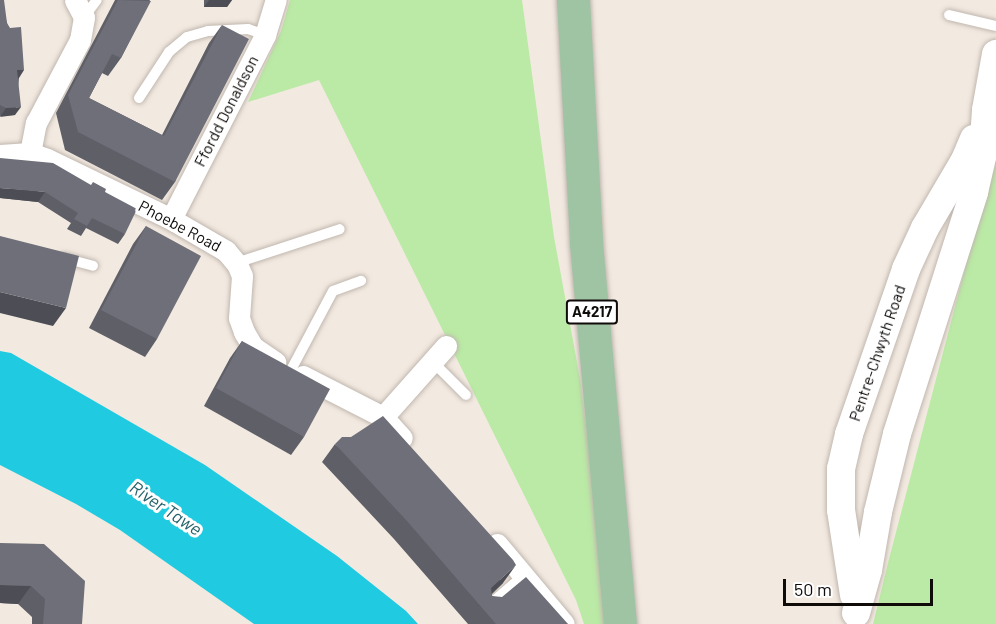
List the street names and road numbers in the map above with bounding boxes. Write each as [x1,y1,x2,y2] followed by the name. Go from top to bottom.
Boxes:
[190,52,262,170] street label: Ffordd Donaldson
[135,196,225,256] street label: Phoebe Road
[845,282,909,424] street label: Pentre-Chwyth Road
[565,300,619,324] road number: A4217

